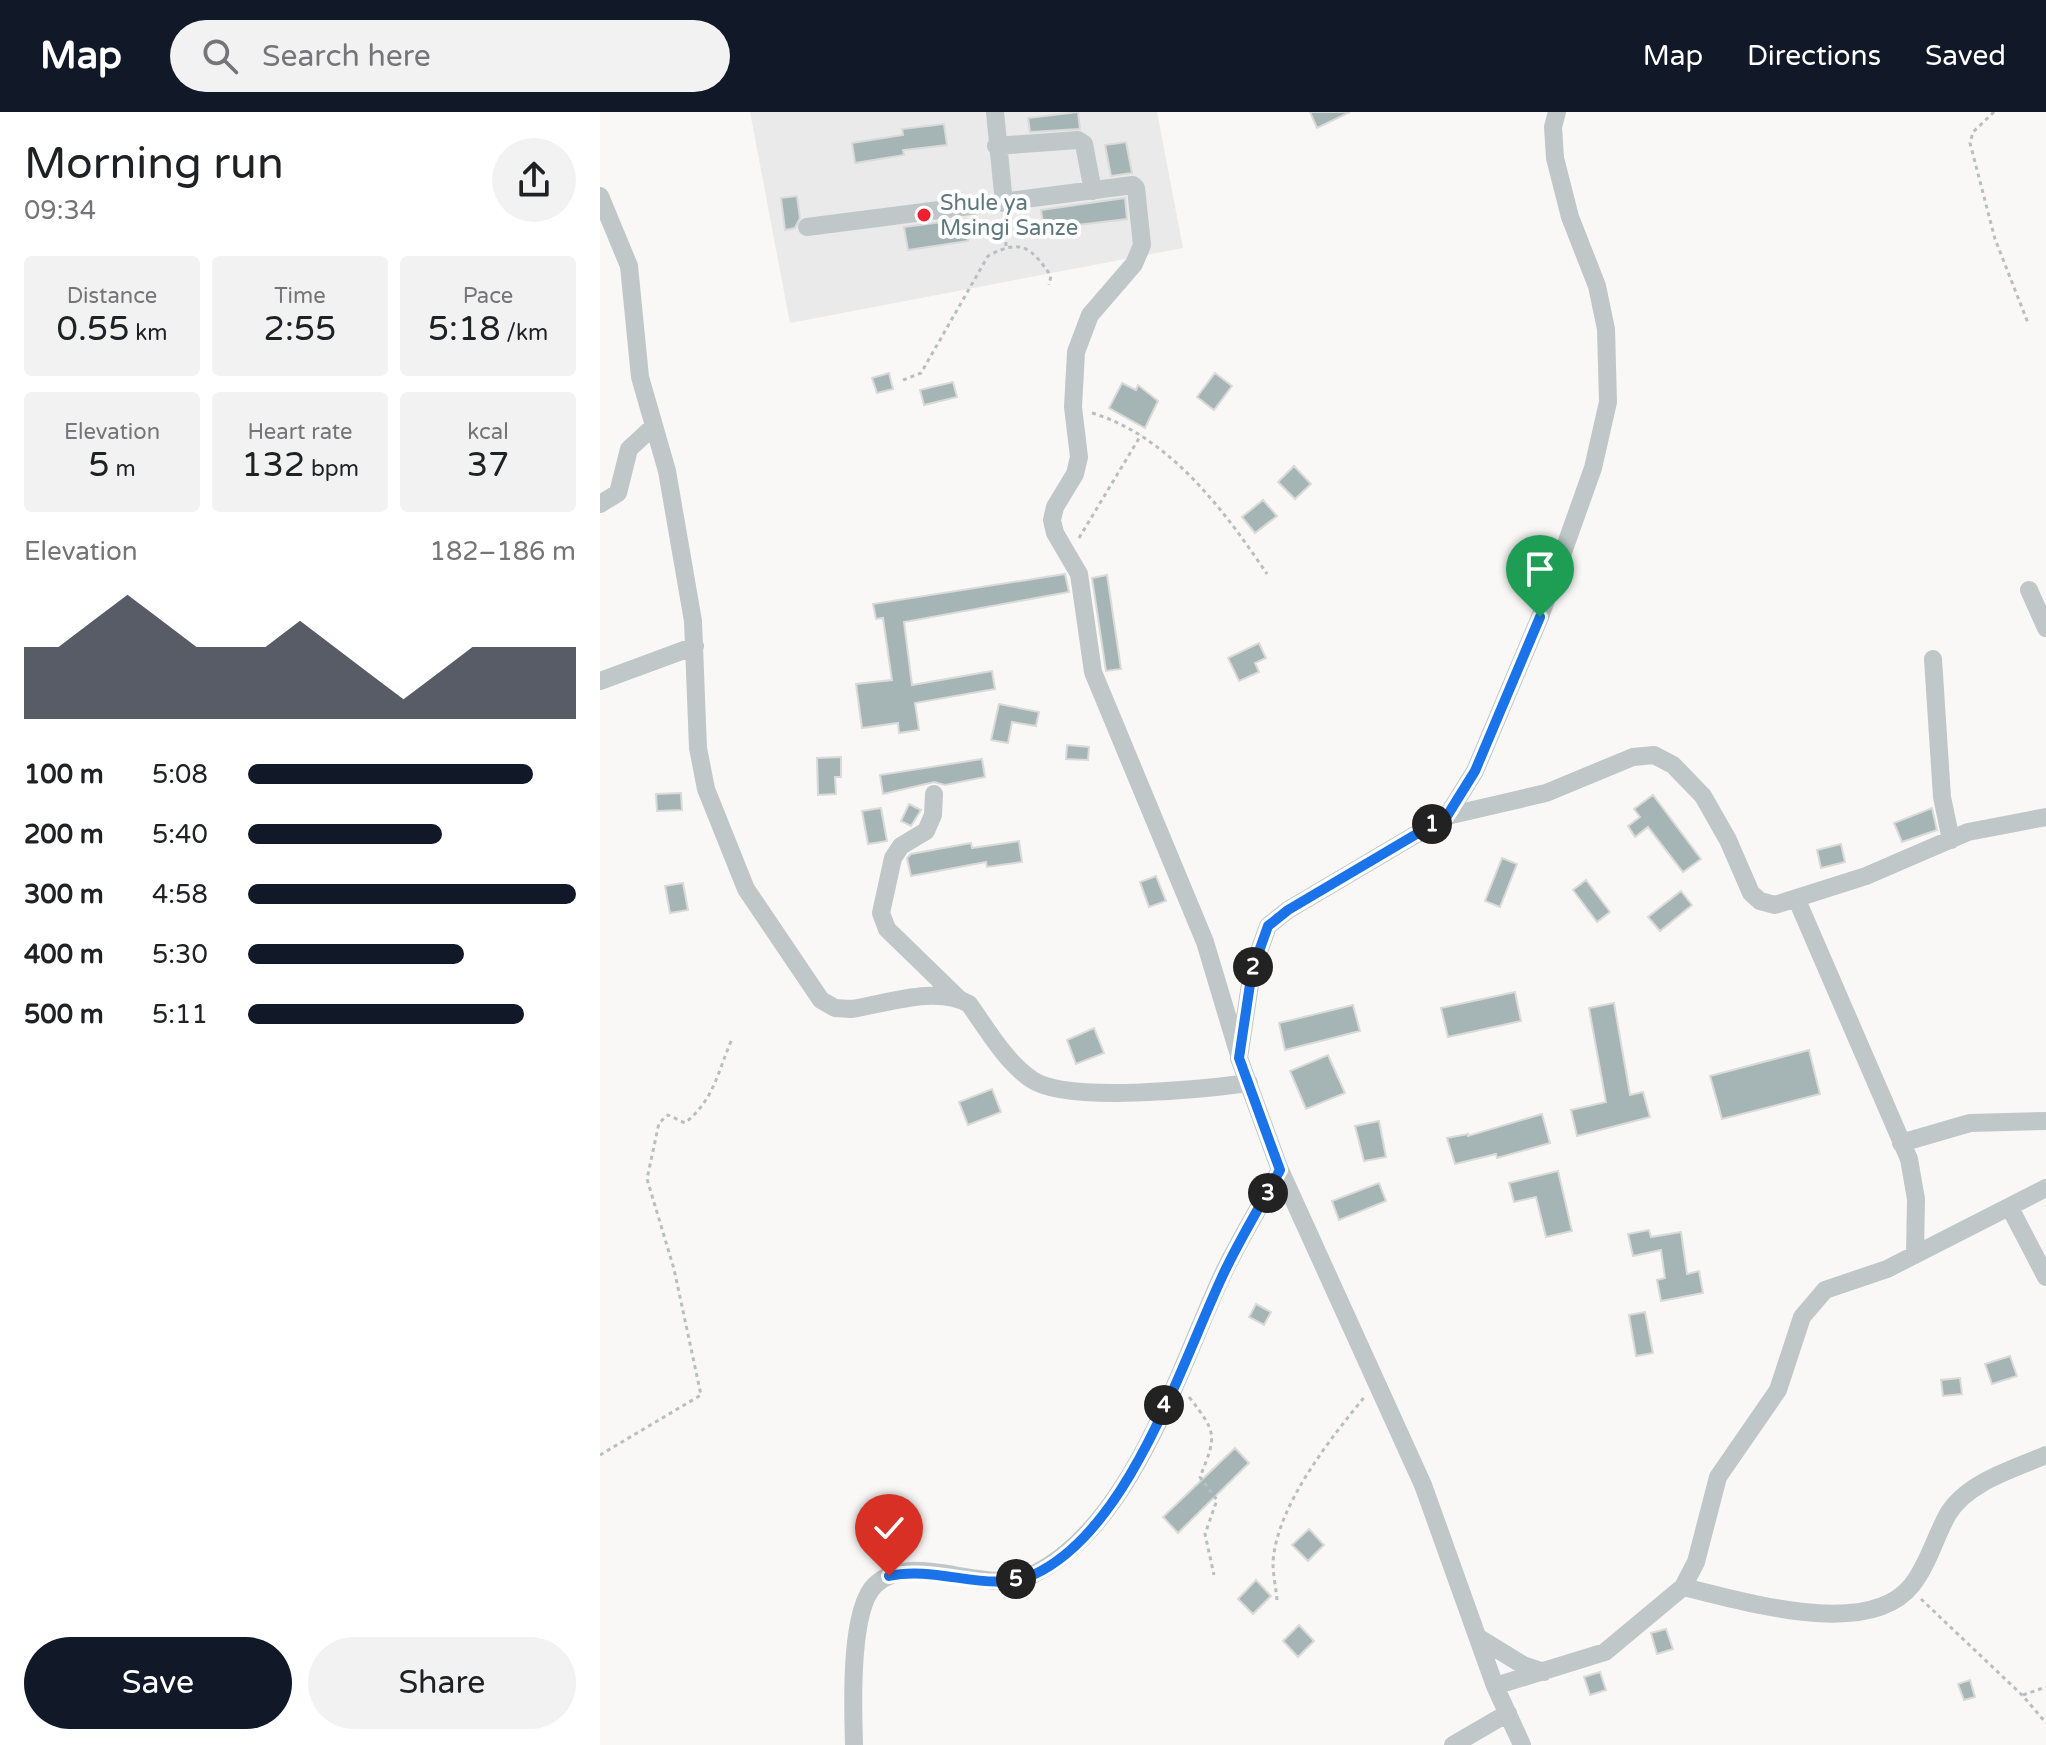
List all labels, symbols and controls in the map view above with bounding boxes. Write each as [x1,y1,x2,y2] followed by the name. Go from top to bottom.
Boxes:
[170,20,730,92] search box
[40,33,122,79] text: Map
[198,34,242,78] icon: search
[262,38,431,75] text: Search here
[1643,39,1703,73] text: Map
[1747,39,1881,73] text: Directions
[1925,39,2006,73] text: Saved
[24,138,284,191] text: Morning run
[492,138,576,222] button: share
[940,190,1078,241] place label: Shule ya Msingi Sanze
[24,195,96,226] text: 09:34
[915,206,933,224] marker: Shule ya Msingi Sanze
[67,283,157,309] text: Distance
[274,283,326,309] text: Time
[463,283,513,309] text: Pace
[57,309,130,350] text: 0.55
[264,309,336,350] text: 2:55
[428,309,501,350] text: 5:18
[130,320,167,346] text: km
[501,320,548,346] text: /km
[64,419,160,445] text: Elevation
[248,419,352,445] text: Heart rate
[467,419,509,445] text: kcal
[88,445,110,486] text: 5
[241,445,305,486] text: 132
[467,445,509,486] text: 37
[110,456,136,482] text: m
[305,456,359,482] text: bpm
[1506,535,1574,617] pin
[24,536,138,567] text: Elevation
[430,536,576,567] text: 182–186 m
[1518,547,1562,591] icon: arrive
[24,759,104,790] text: 100 m
[152,759,208,790] text: 5:08
[1412,804,1452,844] pin: 1
[1425,811,1439,837] text: 1
[24,819,104,850] text: 200 m
[152,819,208,850] text: 5:40
[24,879,104,910] text: 300 m
[152,879,208,910] text: 4:58
[24,939,104,970] text: 400 m
[152,939,208,970] text: 5:30
[1233,947,1273,987] pin: 2
[1246,954,1260,980] text: 2
[24,999,104,1030] text: 500 m
[152,999,208,1030] text: 5:11
[1248,1173,1288,1213] pin: 3
[1261,1180,1275,1206] text: 3
[1144,1385,1184,1425] pin: 4
[1157,1392,1171,1418] text: 4
[855,1494,923,1576] pin
[867,1506,911,1550] icon: check
[996,1559,1036,1599] pin: 5
[1009,1566,1023,1592] text: 5
[24,1637,292,1729] button: Save
[308,1637,576,1729] button: Share

